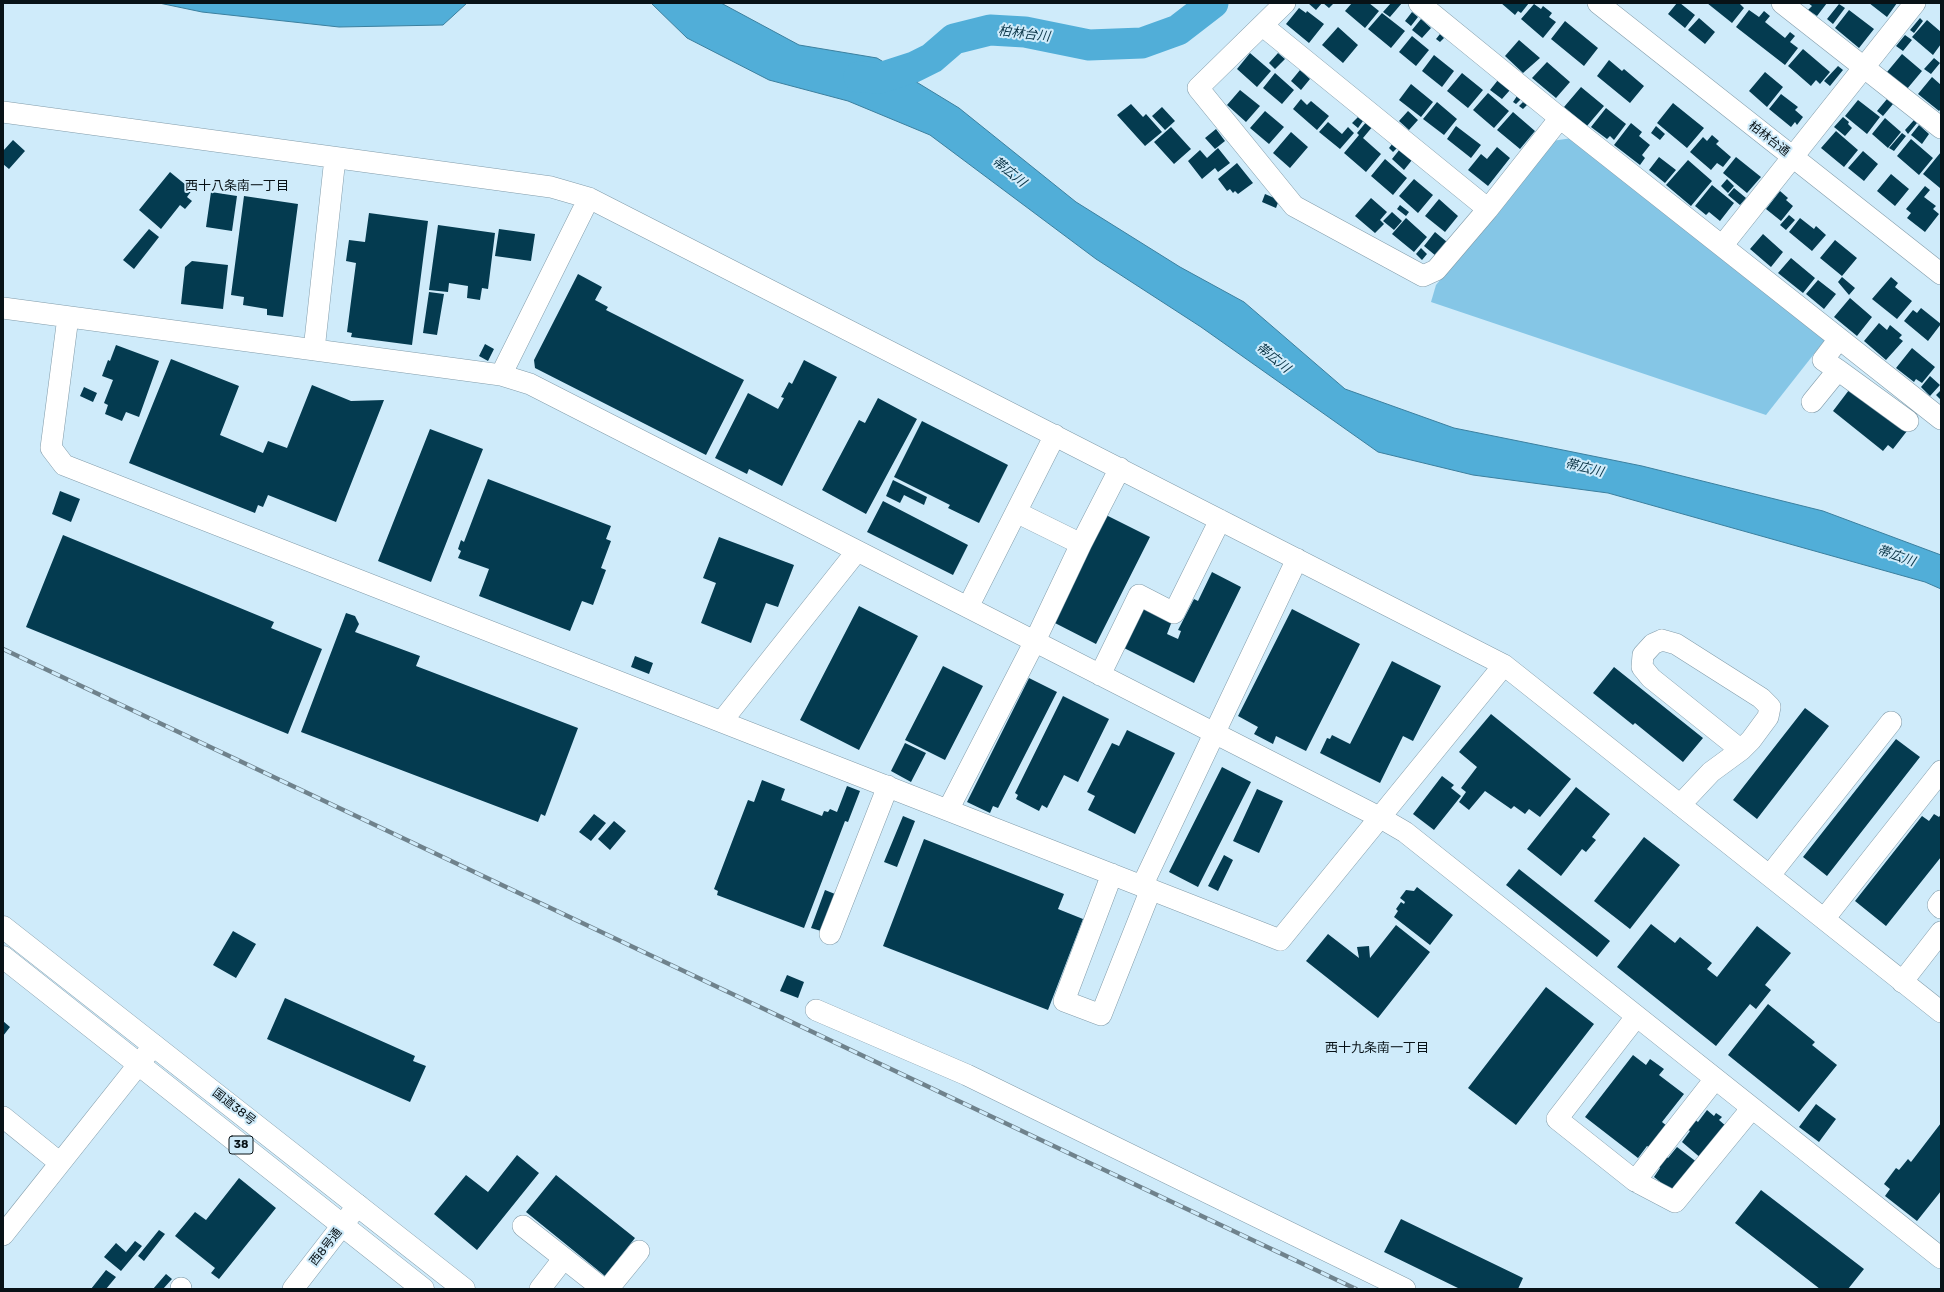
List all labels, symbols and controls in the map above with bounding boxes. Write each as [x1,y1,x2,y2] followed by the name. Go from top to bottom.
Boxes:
[997,23,1051,45] water label: 柏林台川
[1746,119,1792,159] street label: 柏林台通
[989,154,1029,190] water label: 帯広川
[185,178,289,194] district label: 西十八条南一丁目
[1253,340,1293,376] water label: 帯広川
[1563,456,1605,480] water label: 帯広川
[1875,542,1917,570] water label: 帯広川
[1325,1040,1429,1056] district label: 西十九条南一丁目
[210,1086,258,1128] street label: 国道38号
[229,1136,253,1154] road number: 38
[307,1225,345,1269] street label: 西8号通

